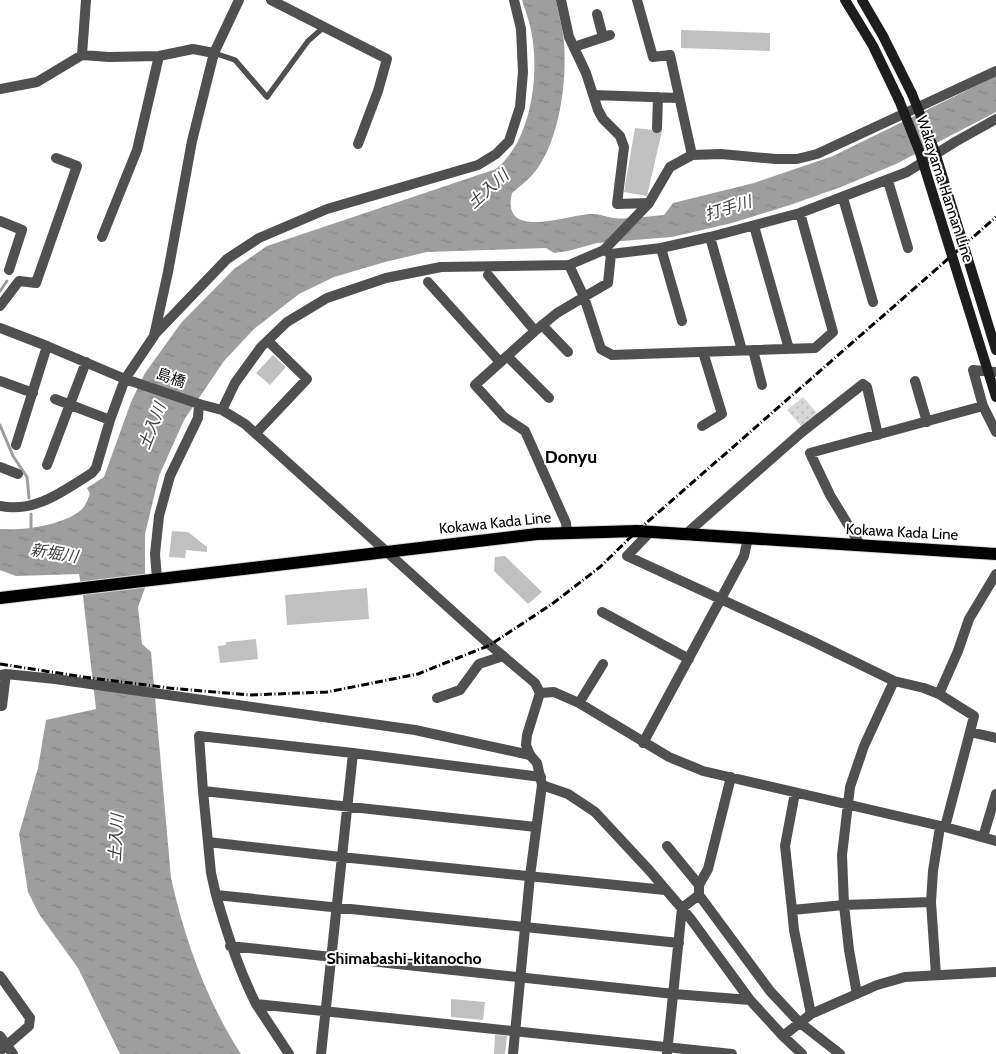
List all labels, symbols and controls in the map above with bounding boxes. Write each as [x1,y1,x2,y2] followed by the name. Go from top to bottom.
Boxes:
[913,114,977,265] street label: Wakayama Hannan Line
[464,165,514,212] water label: 土入川
[702,191,756,224] water label: 打手川
[154,365,188,391] street label: 島橋
[135,398,170,452] water label: 土入川
[545,446,597,468] district label: Donyu
[438,508,552,538] street label: Kokawa Kada Line
[845,520,959,544] street label: Kokawa Kada Line
[29,540,81,566] water label: 新堀川
[105,812,127,862] water label: 土入川
[326,949,482,968] district label: Shimabashi-kitanocho

